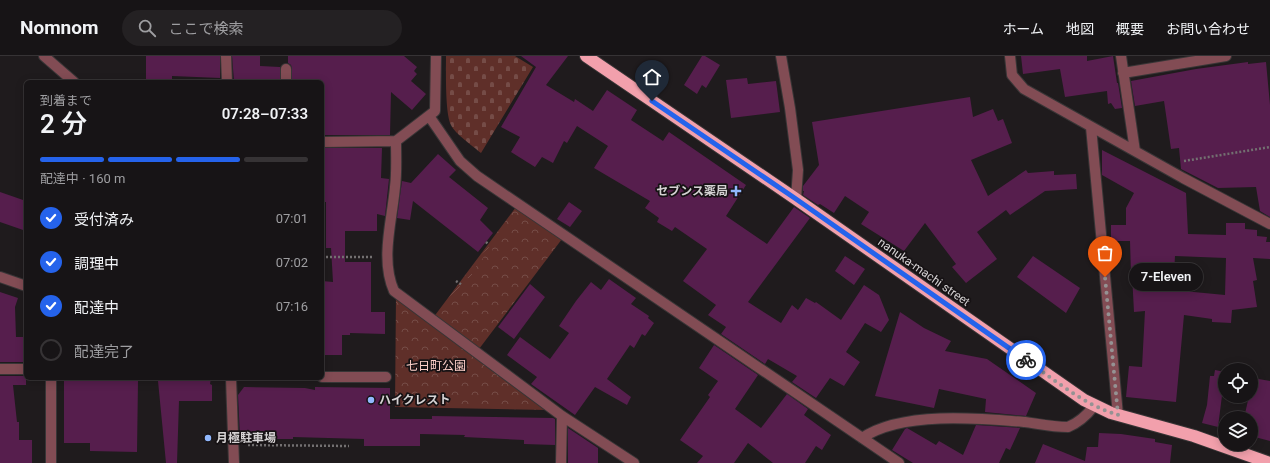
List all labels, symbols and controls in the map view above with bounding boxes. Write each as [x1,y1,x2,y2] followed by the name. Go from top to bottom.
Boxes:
[122,10,402,46] search box
[20,16,98,39] text: Nomnom
[136,17,158,39] icon: search
[168,20,243,38] text: ここで検索
[1002,21,1044,37] text: ホーム
[1066,21,1094,37] text: 地図
[1116,21,1144,37] text: 概要
[1166,21,1250,37] text: お問い合わせ
[635,60,669,101] pin
[641,66,663,88] icon: home
[40,93,92,108] text: 到着まで
[222,105,308,123] text: 07:28–07:33
[40,109,87,139] text: 2 分
[40,171,125,186] text: 配達中 · 160 m
[656,184,728,198] place label: セブンス薬局
[731,186,741,196] marker: セブンス薬局
[40,207,62,229] icon: check
[74,211,134,229] text: 受付済み
[276,211,308,226] text: 07:01
[875,235,973,309] street label: nanuka-machi street
[1088,236,1122,277] pin
[1094,242,1116,264] icon: bag
[40,251,62,273] icon: check
[74,255,119,273] text: 調理中
[276,255,308,270] text: 07:02
[1129,263,1203,291] callout: 7-Eleven
[1141,269,1191,284] text: 7-Eleven
[40,295,62,317] icon: check
[74,299,119,317] text: 配達中
[276,299,308,314] text: 07:16
[1006,340,1046,380] courier
[74,343,134,361] text: 配達完了
[1015,349,1037,371] icon: bike
[406,359,466,373] park label: 七日町公園
[1218,363,1258,451] map controls
[1218,363,1258,403] button: locate
[379,393,451,407] place label: ハイクレスト
[366,395,376,405] marker: ハイクレスト
[1218,411,1258,451] button: layers
[216,431,276,445] place label: 月極駐車場
[203,433,213,443] marker: 月極駐車場

